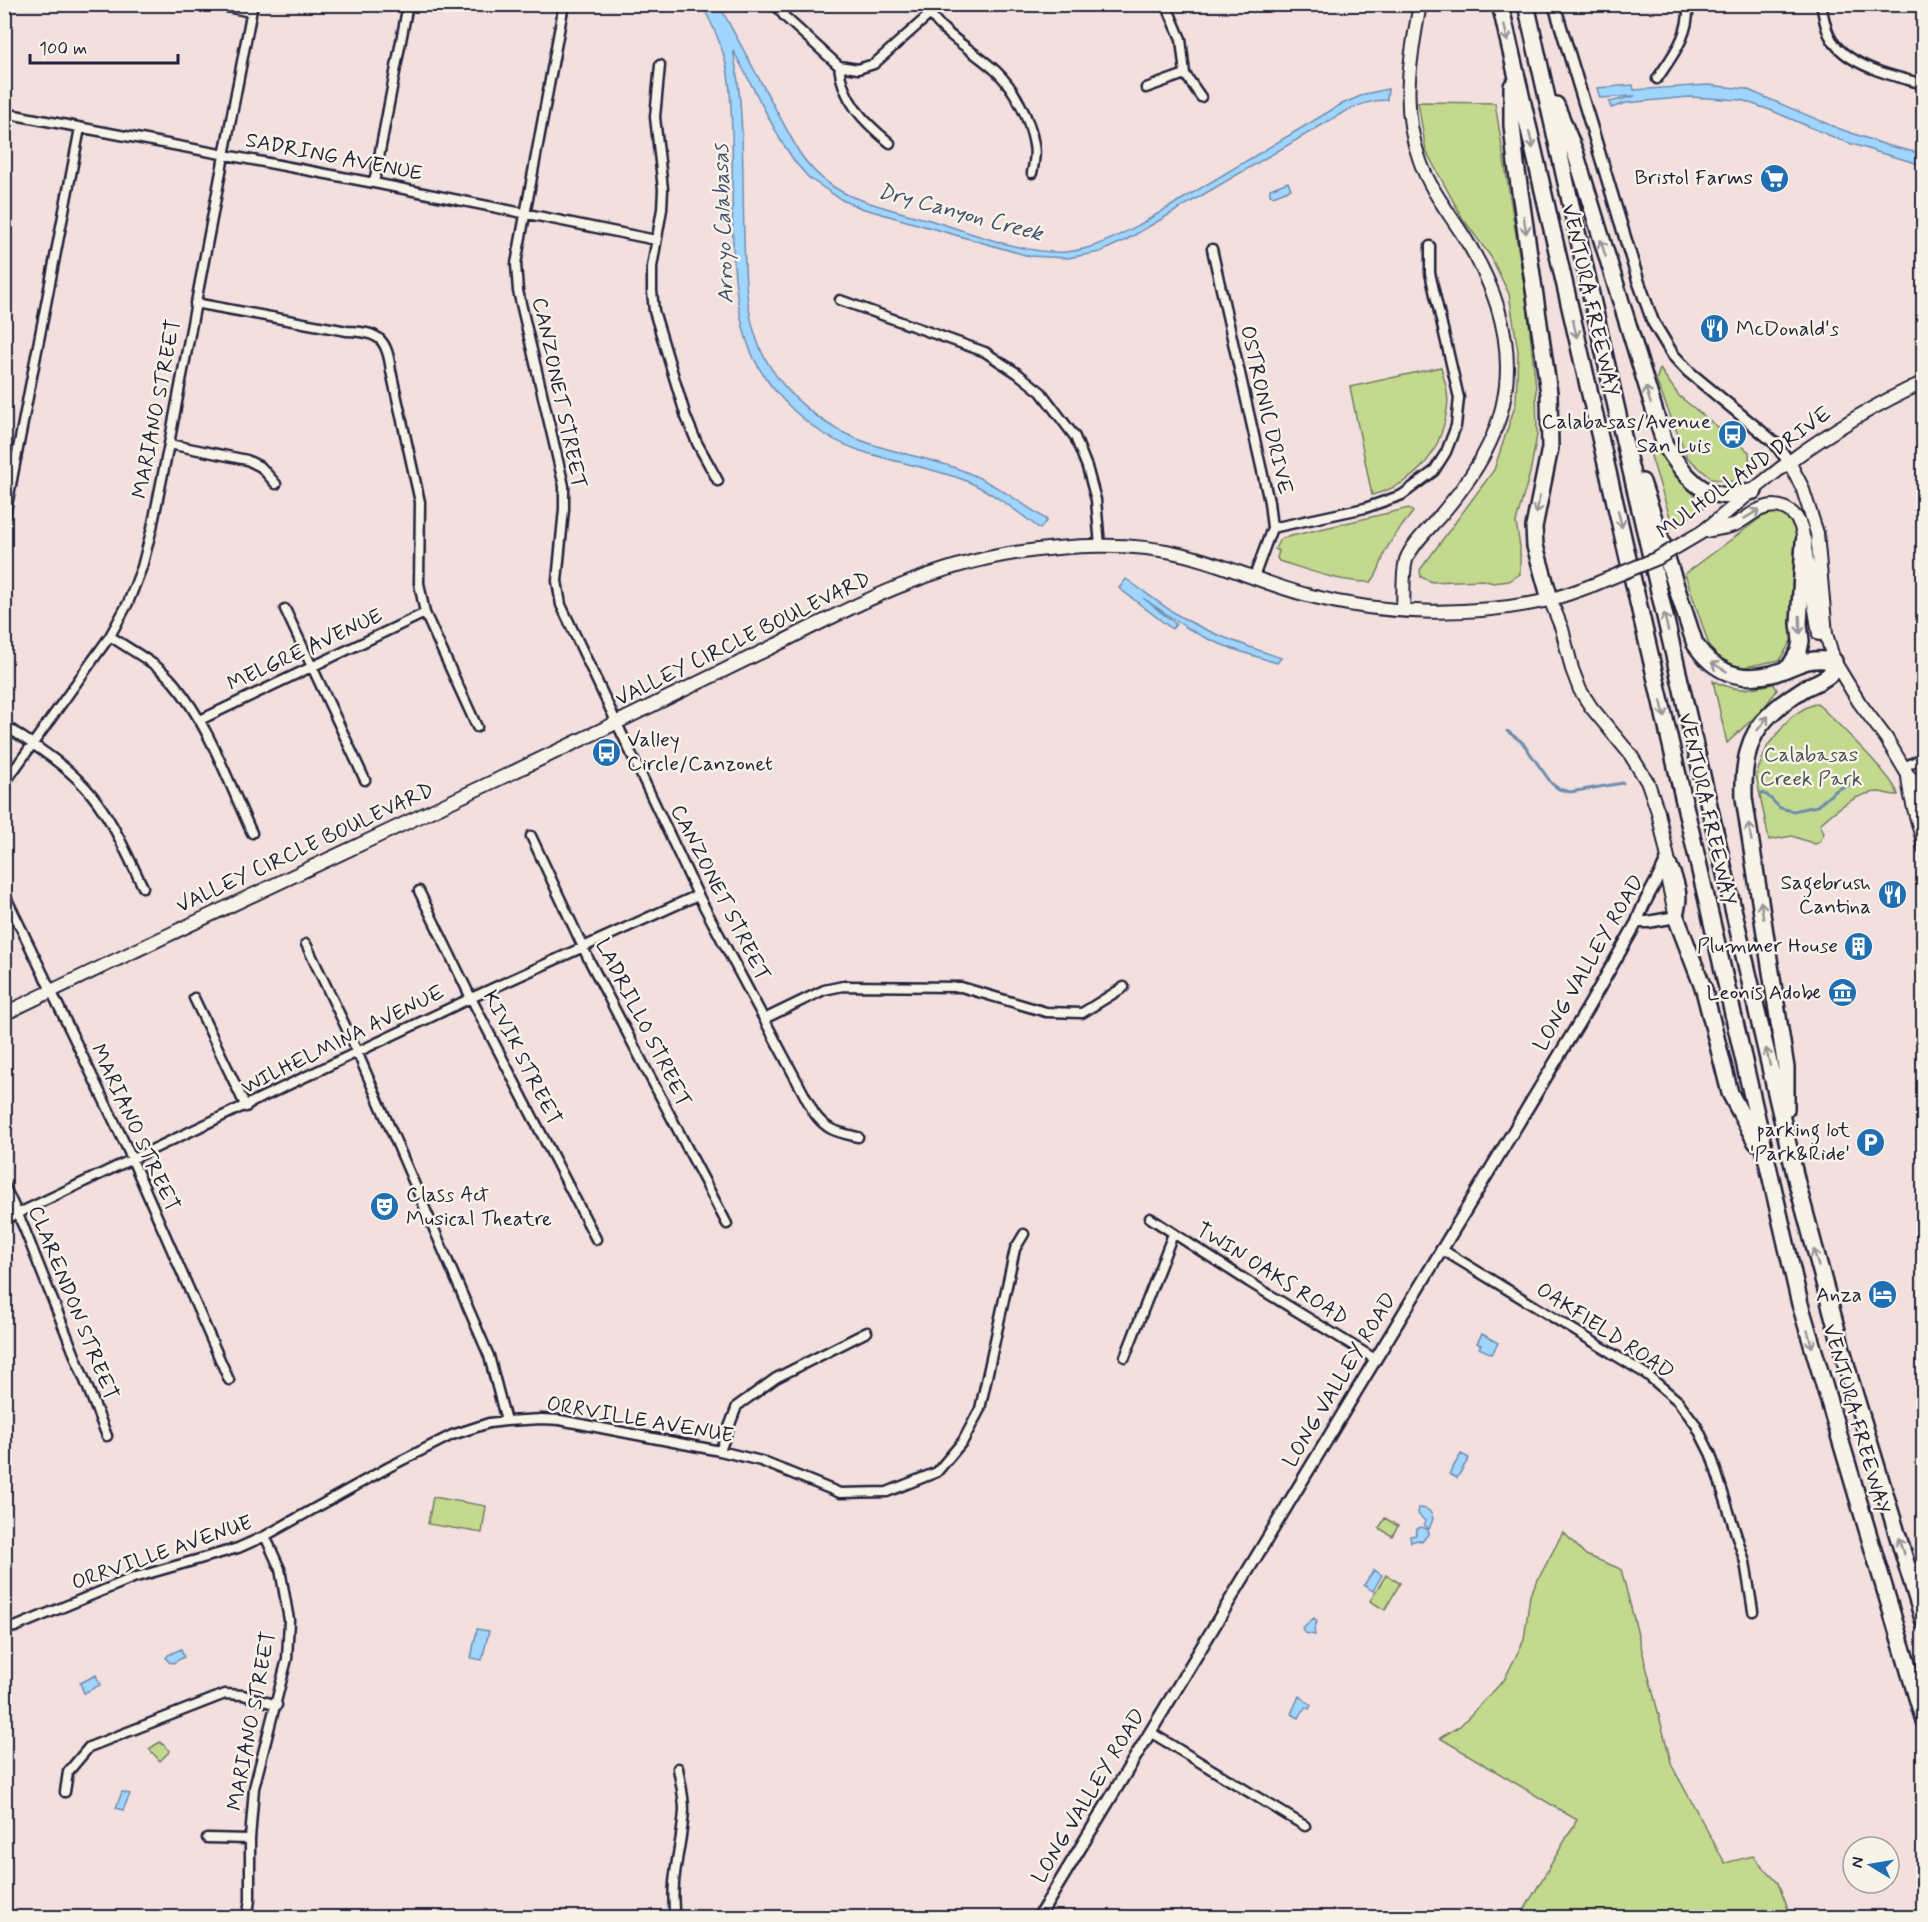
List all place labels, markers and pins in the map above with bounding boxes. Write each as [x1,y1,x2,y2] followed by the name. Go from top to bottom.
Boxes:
[1758,162,1790,194] supermarket icon: Bristol Farms
[1634,164,1753,192] place label: Bristol Farms
[1699,313,1731,345] restaurant icon: McDonald's
[1736,315,1839,343] place label: McDonald's
[1542,408,1711,460] place label: Calabasas/Avenue San Luis
[1716,418,1748,450] bus stop icon: Calabasas/Avenue San Luis
[627,726,773,778] place label: Valley Circle/Canzonet
[590,736,622,768] bus stop icon: Valley Circle/Canzonet
[1780,869,1871,921] place label: Sagebrush Cantina
[1876,879,1908,911] restaurant icon: Sagebrush Cantina
[1843,930,1875,962] building icon: Plummer House
[1697,932,1838,960] place label: Plummer House
[1826,977,1858,1009] museum icon: Leonis Adobe
[1706,979,1821,1007] place label: Leonis Adobe
[1750,1116,1851,1168] place label: parking lot 'Park&Ride'
[1855,1126,1887,1158] parking icon: parking lot 'Park&Ride'
[406,1181,552,1233] place label: Class Act Musical Theatre
[369,1191,401,1223] theatre icon: Class Act Musical Theatre
[1867,1279,1899,1311] hotel icon: Anza
[1816,1281,1862,1309] place label: Anza

